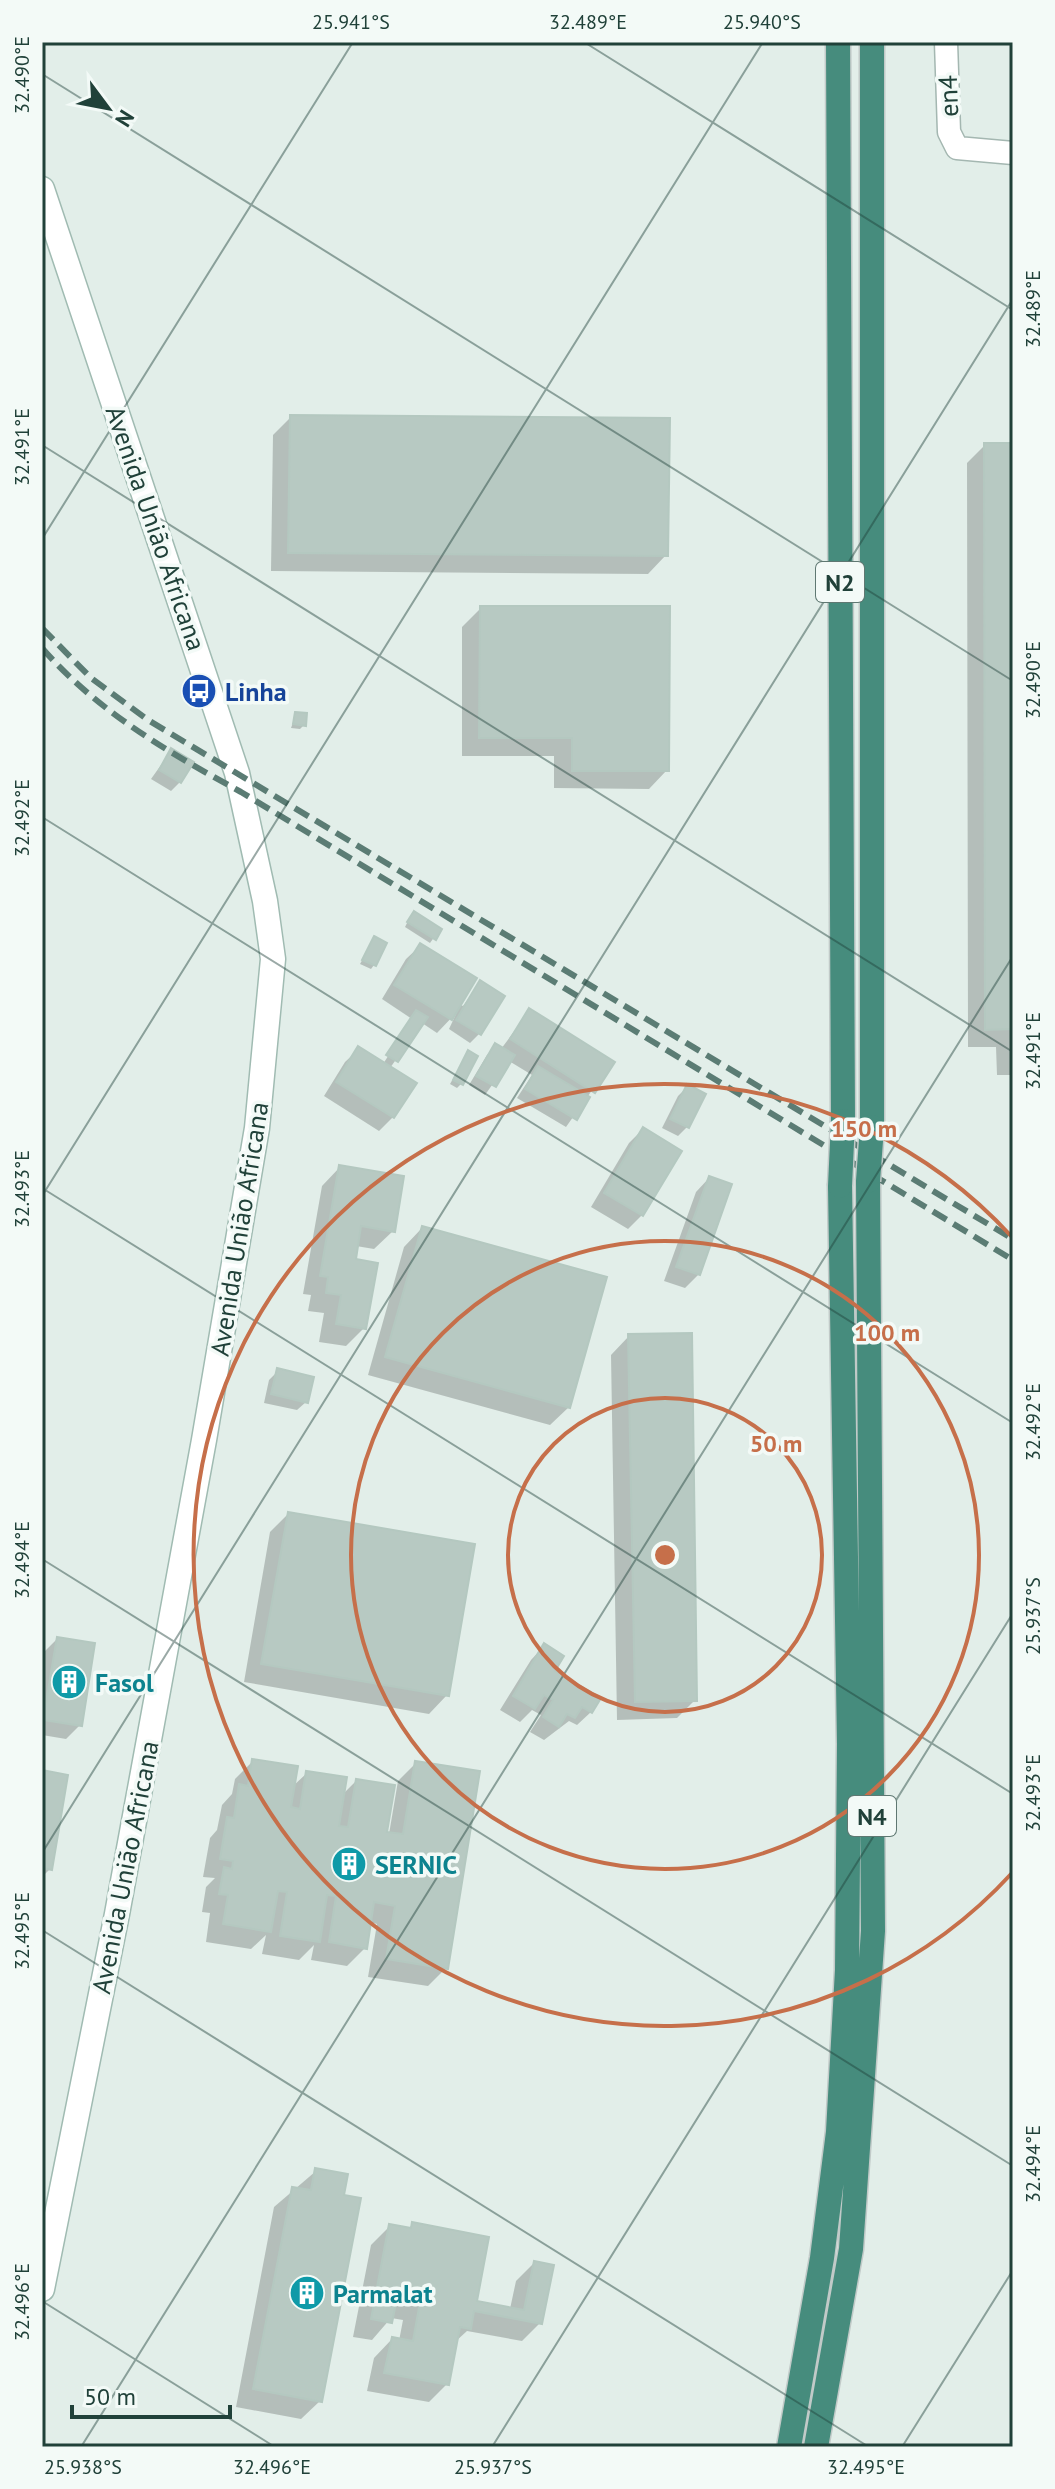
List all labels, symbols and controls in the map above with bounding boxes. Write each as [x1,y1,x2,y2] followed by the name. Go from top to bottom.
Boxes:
[312,9,390,35] text: 25.941°S
[549,9,627,35] text: 32.489°E
[723,9,801,35] text: 25.940°S
[9,36,35,114] text: 32.490°E
[68,68,148,148] north arrow
[931,75,965,117] street label: en4
[109,105,141,132] text: N
[1020,270,1046,348] text: 32.489°E
[99,401,213,655] street label: Avenida União Africana
[9,408,35,486] text: 32.491°E
[816,562,864,602] road number: N2
[1020,641,1046,719] text: 32.490°E
[180,672,218,710] bus stop icon: Linha
[225,675,287,708] place label: Linha
[9,779,35,857] text: 32.492°E
[1020,1012,1046,1090] text: 32.491°E
[203,1100,275,1358] street label: Avenida União Africana
[831,1113,897,1144] text: 150 m
[9,1150,35,1228] text: 32.493°E
[854,1317,920,1348] text: 100 m
[1020,1383,1046,1461] text: 32.492°E
[750,1428,802,1459] text: 50 m
[9,1521,35,1599] text: 32.494°E
[651,1541,679,1569] centre of rings
[1020,1577,1046,1655] text: 25.937°S
[50,1663,88,1701] building icon: Fasol
[95,1666,154,1699] place label: Fasol
[84,1738,166,1996] street label: Avenida União Africana
[1020,1754,1046,1832] text: 32.493°E
[848,1796,896,1836] road number: N4
[330,1845,368,1883] building icon: SERNIC
[375,1848,457,1881] place label: SERNIC
[9,1892,35,1970] text: 32.495°E
[1020,2125,1046,2203] text: 32.494°E
[9,2263,35,2341] text: 32.496°E
[288,2274,326,2312] building icon: Parmalat
[333,2277,433,2310] place label: Parmalat
[72,2369,230,2419] scale bar
[84,2381,136,2412] text: 50 m
[44,2454,122,2480] text: 25.938°S
[233,2454,311,2480] text: 32.496°E
[454,2454,532,2480] text: 25.937°S
[827,2454,905,2480] text: 32.495°E

